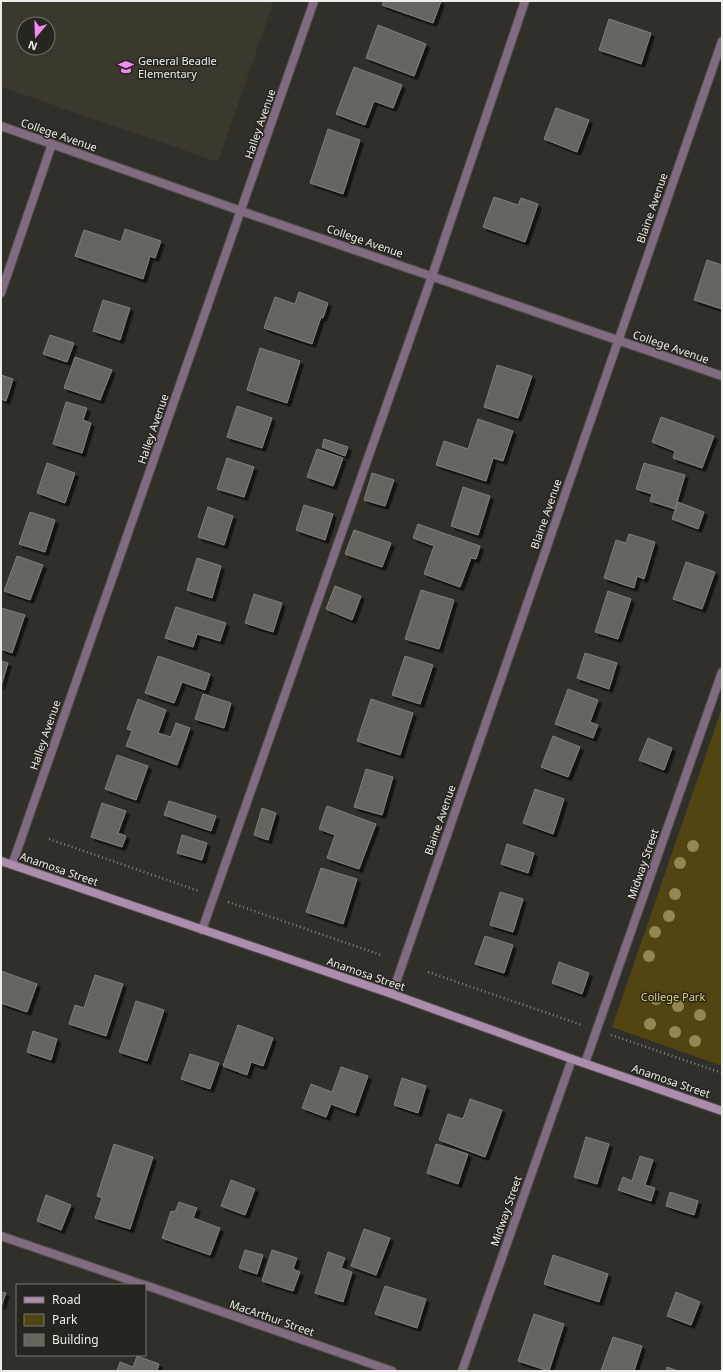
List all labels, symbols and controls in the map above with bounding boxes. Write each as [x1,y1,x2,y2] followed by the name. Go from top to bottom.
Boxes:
[16,16,56,56] north arrow
[26,37,39,54] text: N
[138,53,217,81] place label: General Beadle Elementary
[117,58,135,76] school or university icon: General Beadle Elementary
[241,87,279,161] street label: Halley Avenue
[19,114,99,155] street label: College Avenue
[632,171,671,245] street label: Blaine Avenue
[325,220,405,261] street label: College Avenue
[631,326,711,367] street label: College Avenue
[134,392,172,466] street label: Halley Avenue
[526,477,565,551] street label: Blaine Avenue
[26,698,64,772] street label: Halley Avenue
[420,783,459,857] street label: Blaine Avenue
[623,827,662,901] street label: Midway Street
[18,848,100,889] street label: Anamosa Street
[325,953,407,994] street label: Anamosa Street
[641,989,705,1004] park label: College Park
[630,1060,712,1101] street label: Anamosa Street
[486,1174,525,1248] street label: Midway Street
[16,1284,146,1356] legend
[52,1291,81,1308] text: Road
[228,1296,317,1339] street label: MacArthur Street
[52,1311,78,1328] text: Park
[52,1331,99,1348] text: Building

